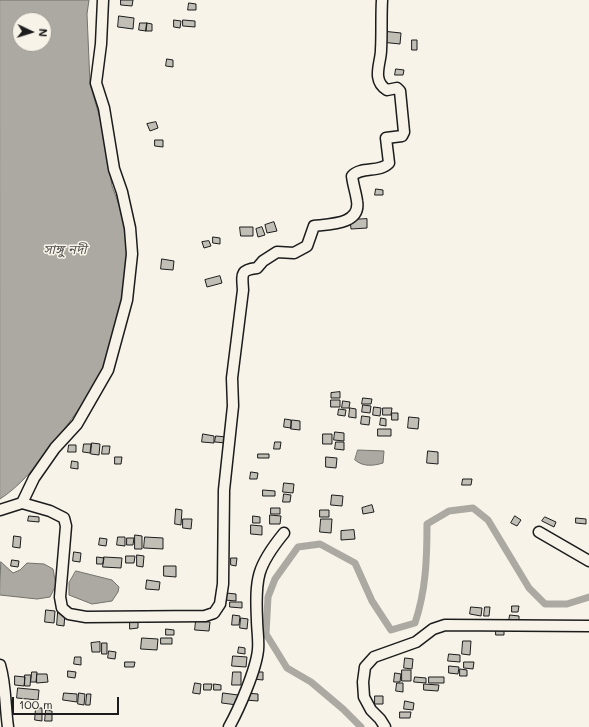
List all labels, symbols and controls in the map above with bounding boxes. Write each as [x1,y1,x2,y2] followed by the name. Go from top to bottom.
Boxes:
[12,12,52,52] north arrow
[36,28,51,37] text: N
[43,242,87,258] water label: সাঙ্গু নদী
[14,689,121,715] scale bar
[19,696,53,712] text: 100 m

